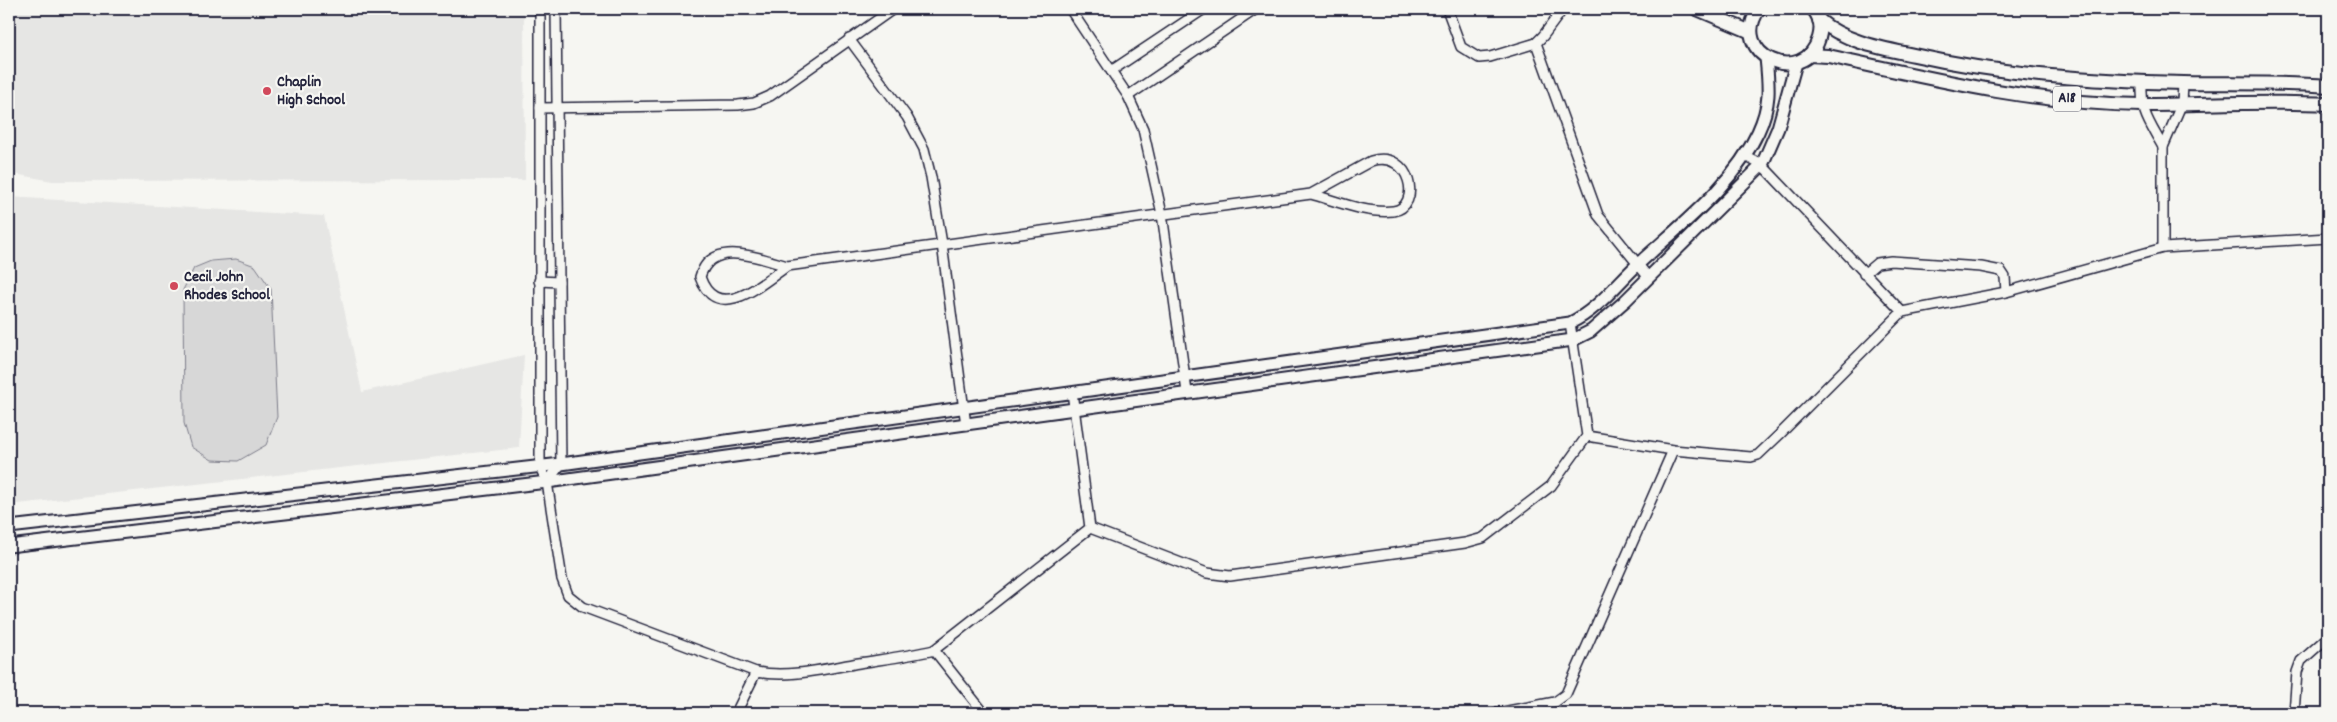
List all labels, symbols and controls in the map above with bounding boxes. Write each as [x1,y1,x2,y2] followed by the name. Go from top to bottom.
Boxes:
[277,71,345,112] place label: Chaplin High School
[261,85,273,97] marker: Chaplin High School
[2053,86,2081,112] road number: A18
[184,266,270,307] place label: Cecil John Rhodes School
[168,280,180,292] marker: Cecil John Rhodes School

